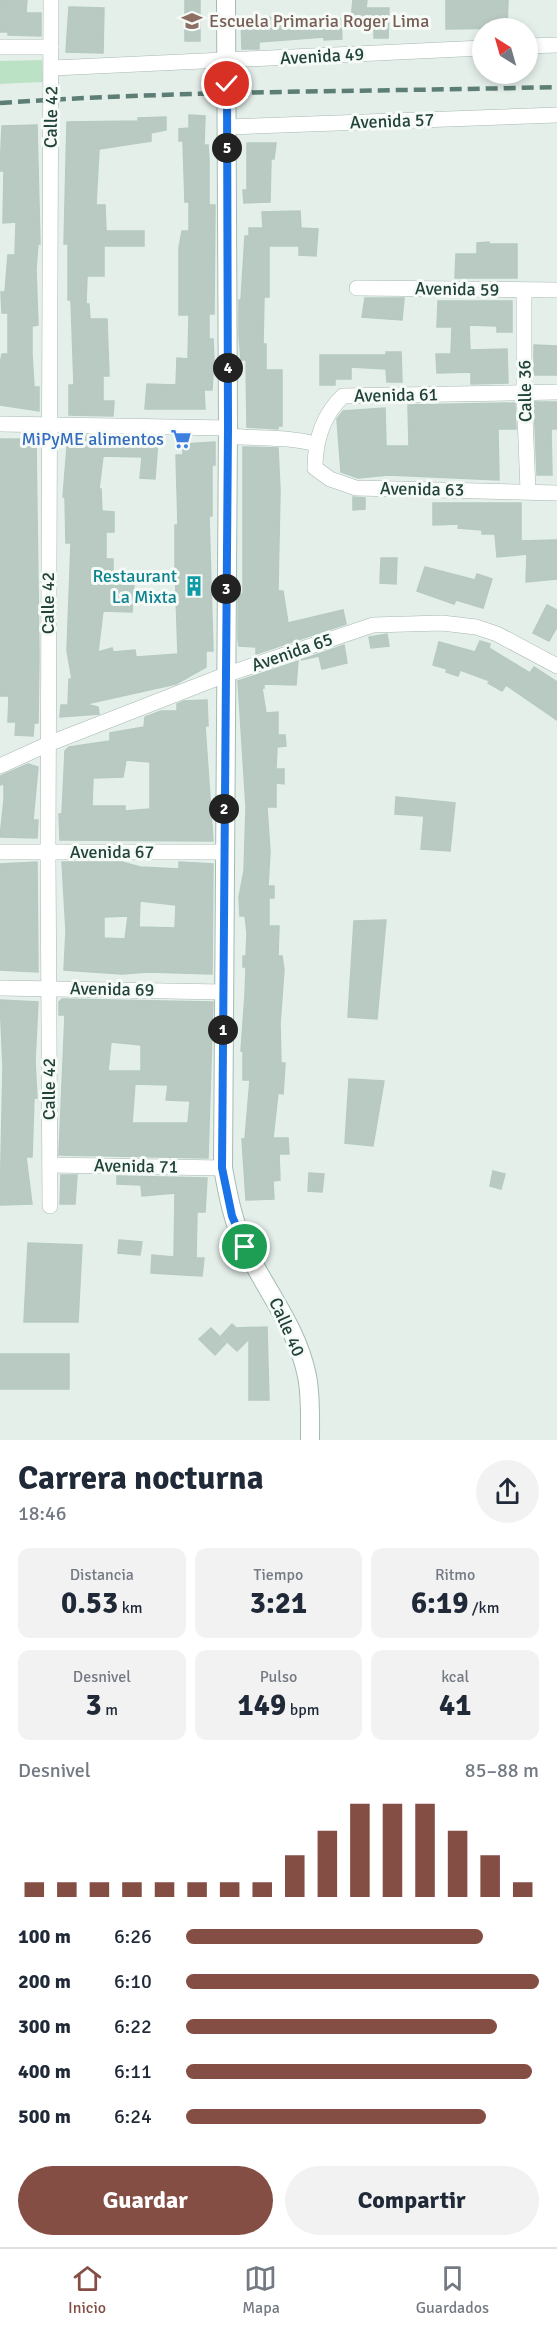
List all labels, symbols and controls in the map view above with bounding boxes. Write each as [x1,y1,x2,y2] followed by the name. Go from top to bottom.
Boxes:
[180,9,204,33] school or university icon: Escuela Primaria Roger Lima
[209,10,429,32] place label: Escuela Primaria Roger Lima
[472,18,538,84] north arrow
[472,18,538,84] map controls
[279,43,365,69] street label: Avenida 49
[201,58,252,109] pin
[210,67,243,100] icon: check
[39,86,63,148] street label: Calle 42
[349,109,435,133] street label: Avenida 57
[212,133,242,163] pin: 5
[223,138,231,158] text: 5
[415,277,499,301] street label: Avenida 59
[213,353,243,383] pin: 4
[224,358,232,378] text: 4
[513,360,537,422] street label: Calle 36
[354,383,438,407] street label: Avenida 61
[169,427,193,451] supermarket icon: MiPyME alimentos
[22,428,164,450] place label: MiPyME alimentos
[380,477,464,501] street label: Avenida 63
[93,565,177,608] place label: Restaurant La Mixta
[37,572,59,634] street label: Calle 42
[182,574,206,598] building icon: Restaurant La Mixta
[211,574,241,604] pin: 3
[222,579,230,599] text: 3
[248,628,336,676] street label: Avenida 65
[209,794,239,824] pin: 2
[220,799,228,819] text: 2
[70,841,154,863] street label: Avenida 67
[70,977,154,1001] street label: Avenida 69
[208,1015,238,1045] pin: 1
[219,1020,227,1040] text: 1
[38,1058,60,1120] street label: Calle 42
[94,1154,178,1178] street label: Avenida 71
[219,1221,270,1272] pin
[228,1230,261,1263] icon: arrive
[264,1294,310,1360] street label: Calle 40
[18,1458,264,1499] text: Carrera nocturna
[476,1460,539,1523] button: share
[18,1501,67,1526] text: 18:46
[70,1565,134,1585] text: Distancia
[254,1565,303,1585] text: Tiempo
[435,1565,475,1585] text: Ritmo
[61,1585,118,1622] text: 0.53
[250,1585,307,1622] text: 3:21
[411,1585,468,1622] text: 6:19
[118,1598,143,1618] text: km
[468,1598,499,1618] text: /km
[73,1667,131,1687] text: Desnivel
[260,1667,297,1687] text: Pulso
[441,1667,469,1687] text: kcal
[86,1687,102,1724] text: 3
[238,1687,286,1724] text: 149
[439,1687,471,1724] text: 41
[102,1700,118,1720] text: m
[286,1700,319,1720] text: bpm
[18,1758,91,1783] text: Desnivel
[465,1758,539,1783] text: 85–88 m
[18,1924,71,1949] text: 100 m
[114,1924,152,1949] text: 6:26
[18,1969,71,1994] text: 200 m
[114,1969,152,1994] text: 6:10
[18,2014,71,2039] text: 300 m
[114,2014,152,2039] text: 6:22
[18,2059,71,2084] text: 400 m
[114,2059,152,2084] text: 6:11
[18,2104,71,2129] text: 500 m
[114,2104,152,2129] text: 6:24
[18,2166,273,2235] button: Guardar
[285,2166,539,2235] button: Compartir
[68,2262,106,2318] tab: Inicio
[242,2262,280,2318] tab: Mapa
[416,2262,489,2318] tab: Guardados

